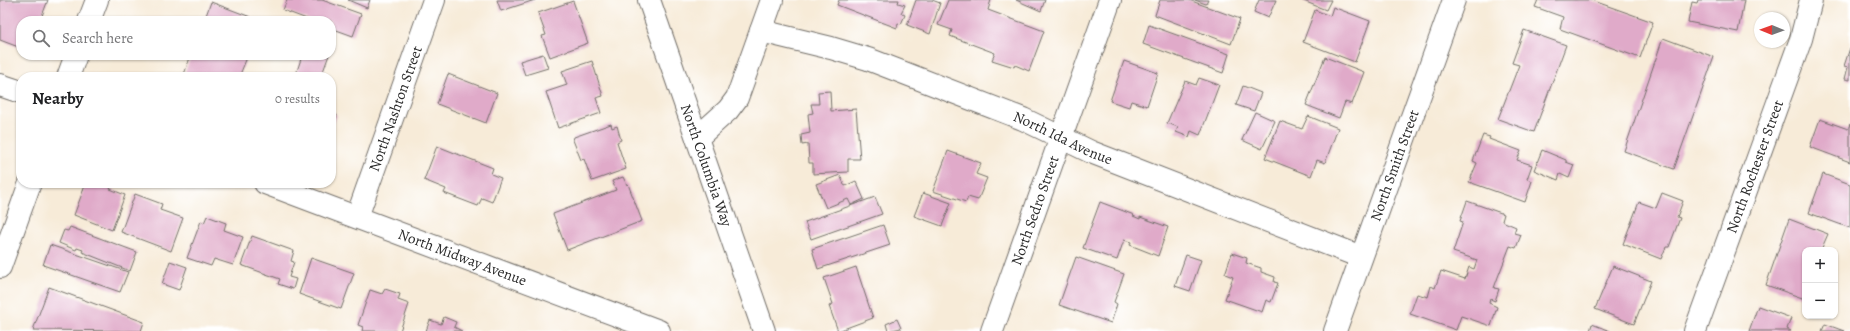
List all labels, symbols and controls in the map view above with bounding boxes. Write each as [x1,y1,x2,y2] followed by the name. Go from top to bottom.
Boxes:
[1754,12,1790,48] north arrow
[16,16,336,60] search box
[30,27,52,49] icon: search
[62,28,133,48] text: Search here
[364,43,427,174] street label: North Nashton Street
[32,87,83,110] text: Nearby
[275,90,320,107] text: 0 results
[1721,97,1788,236] street label: North Rochester Street
[676,101,737,230] street label: North Columbia Way
[1010,106,1116,170] street label: North Ida Avenue
[1365,107,1424,224] street label: North Smith Street
[1006,153,1064,268] street label: North Sedro Street
[395,224,530,291] street label: North Midway Avenue
[1802,247,1838,319] map controls
[1802,247,1838,283] button: +
[1802,283,1838,319] button: −

